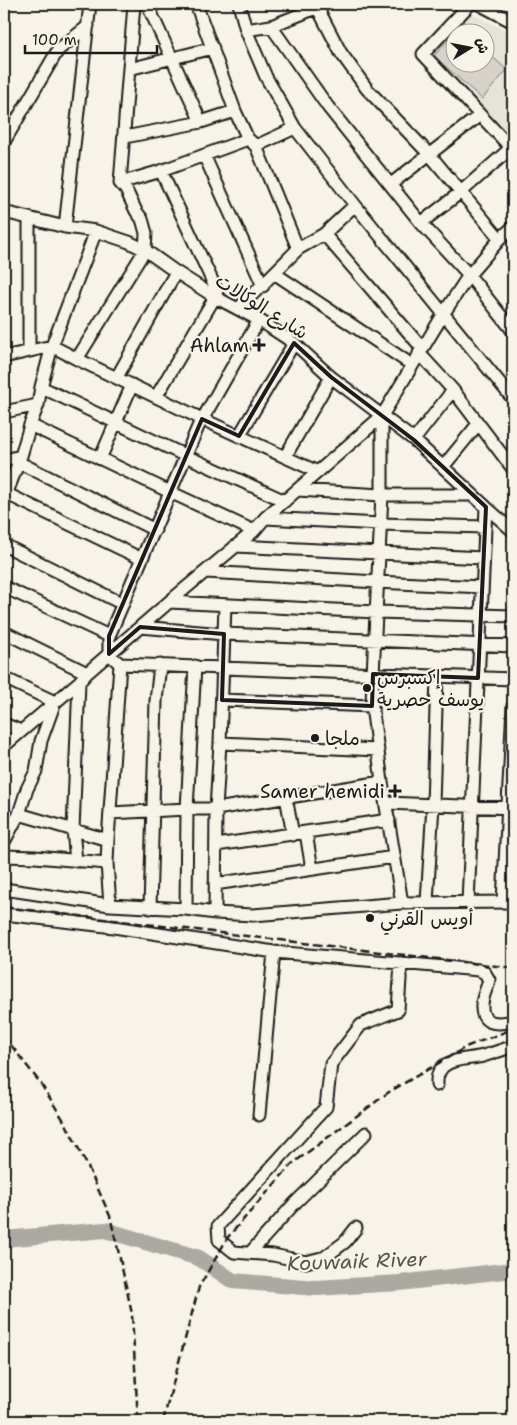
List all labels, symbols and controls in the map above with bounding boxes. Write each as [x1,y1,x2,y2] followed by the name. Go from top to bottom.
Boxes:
[25,22,158,54] scale bar
[444,22,494,72] north arrow
[32,30,77,50] text: 100 m
[473,37,493,55] text: ش
[210,268,313,346] street label: شارع الوكالات
[190,333,249,358] place label: Ahlam
[253,339,265,351] marker: Ahlam
[377,665,484,712] place label: إكسبرس يوسف حصرية
[361,682,373,694] marker: إكسبرس يوسف حصرية
[325,726,360,751] place label: ملجا
[309,732,321,744] marker: ملجا
[260,779,385,804] place label: Samer hemidi
[389,785,401,797] marker: Samer hemidi
[380,906,473,935] place label: أويس القرني
[364,912,376,924] marker: أويس القرني
[287,1246,428,1276] water label: Kouwaik River

